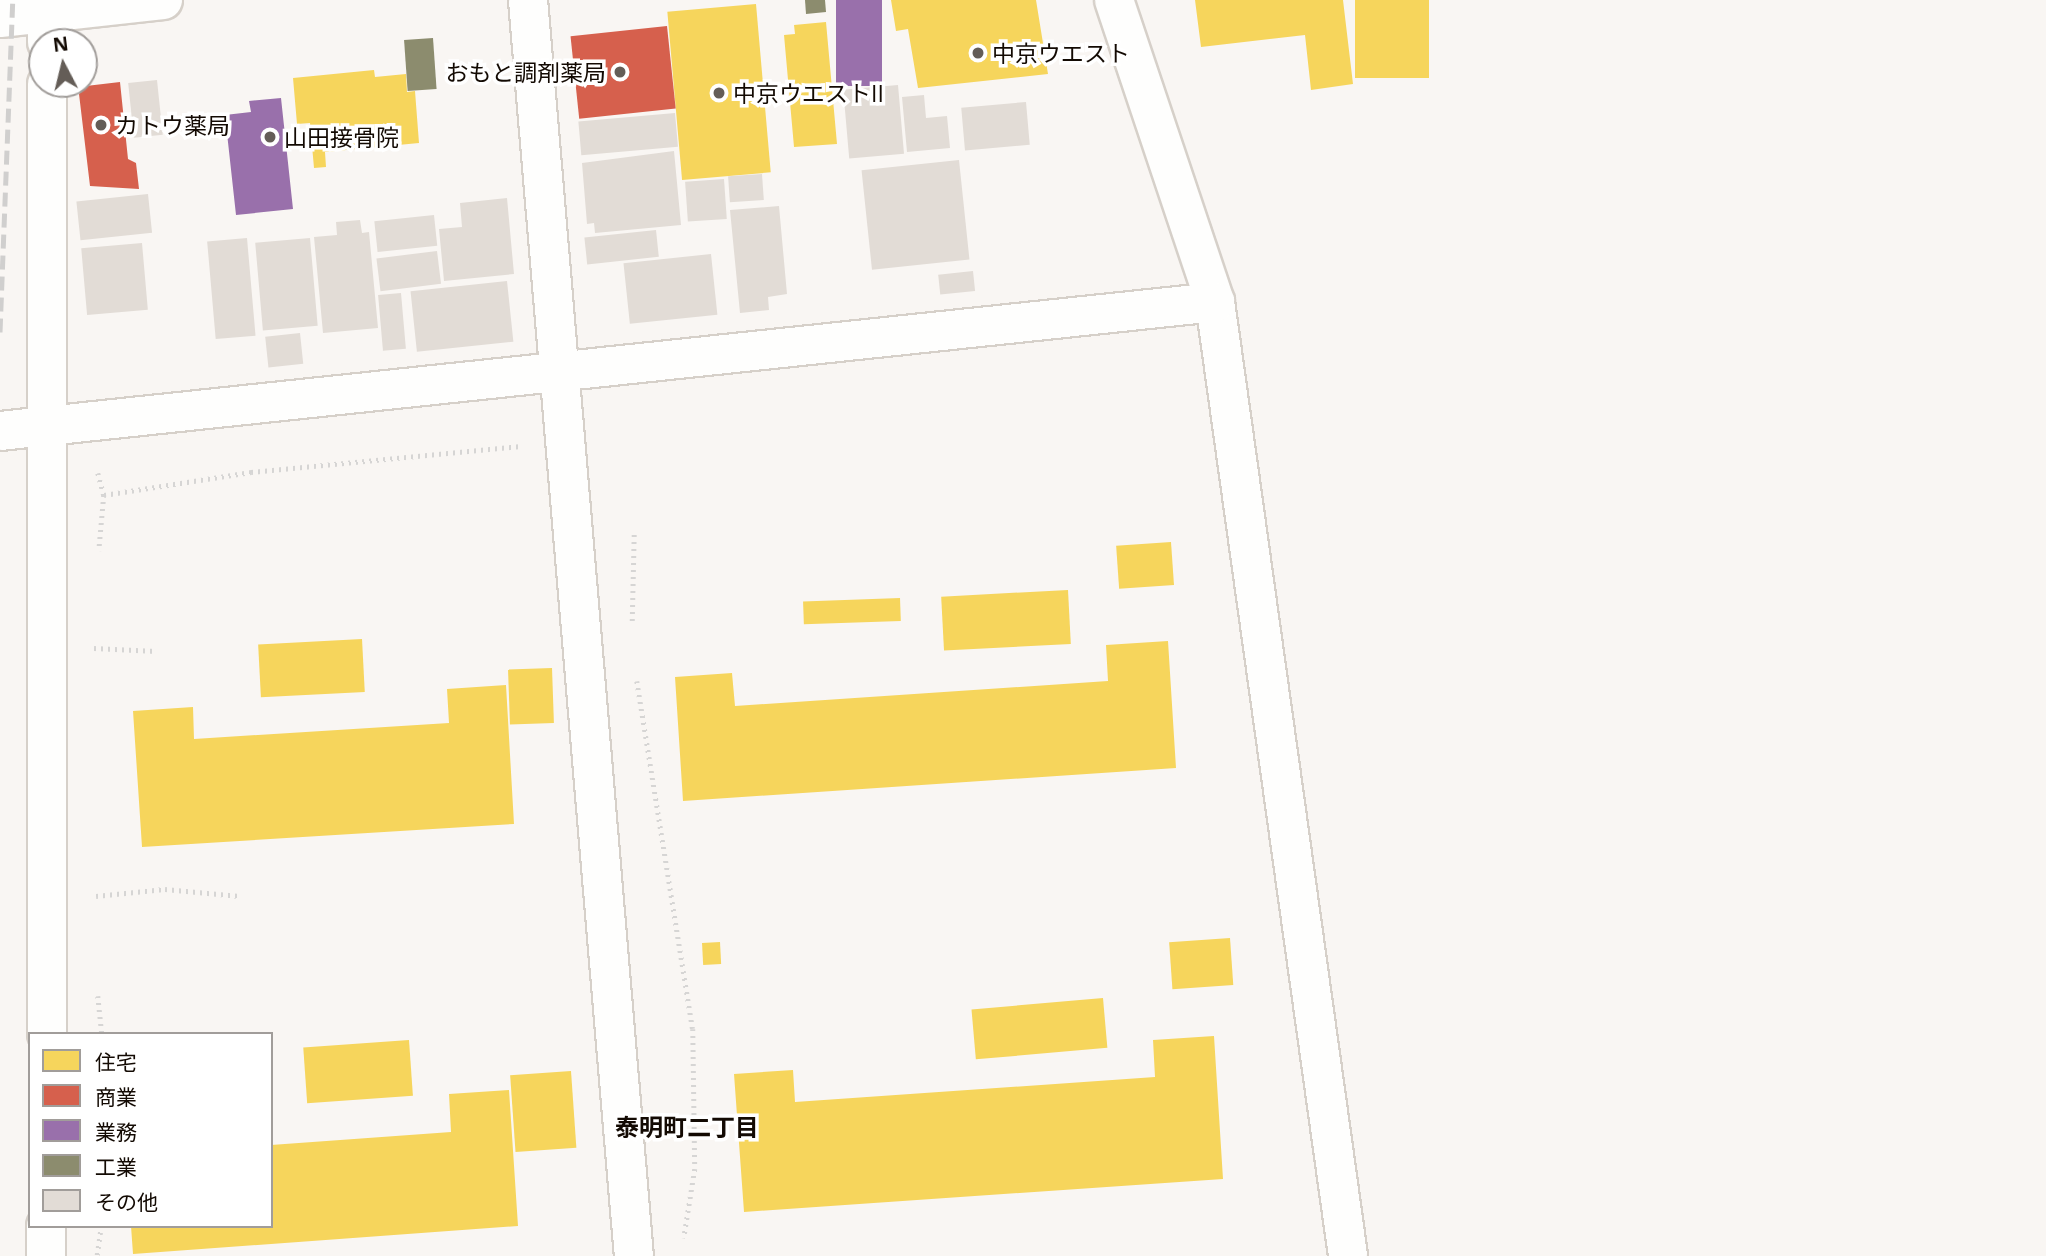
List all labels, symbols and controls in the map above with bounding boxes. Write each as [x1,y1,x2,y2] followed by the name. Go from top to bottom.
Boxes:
[28,28,98,98] north arrow
[51,30,70,58] text: N
[992,39,1130,67] place label: 中京ウエスト
[970,45,986,61] marker: 中京ウエスト
[445,58,606,86] place label: おもと調剤薬局
[612,64,628,80] marker: おもと調剤薬局
[733,79,884,107] place label: 中京ウエストII
[711,85,727,101] marker: 中京ウエストII
[115,111,230,139] place label: カトウ薬局
[93,117,109,133] marker: カトウ薬局
[284,123,399,151] place label: 山田接骨院
[262,129,278,145] marker: 山田接骨院
[28,1032,273,1228] legend
[95,1048,137,1076] text: 住宅
[95,1083,137,1111] text: 商業
[615,1113,759,1141] district label: 泰明町二丁目
[95,1118,137,1146] text: 業務
[95,1153,137,1181] text: 工業
[95,1188,158,1216] text: その他

